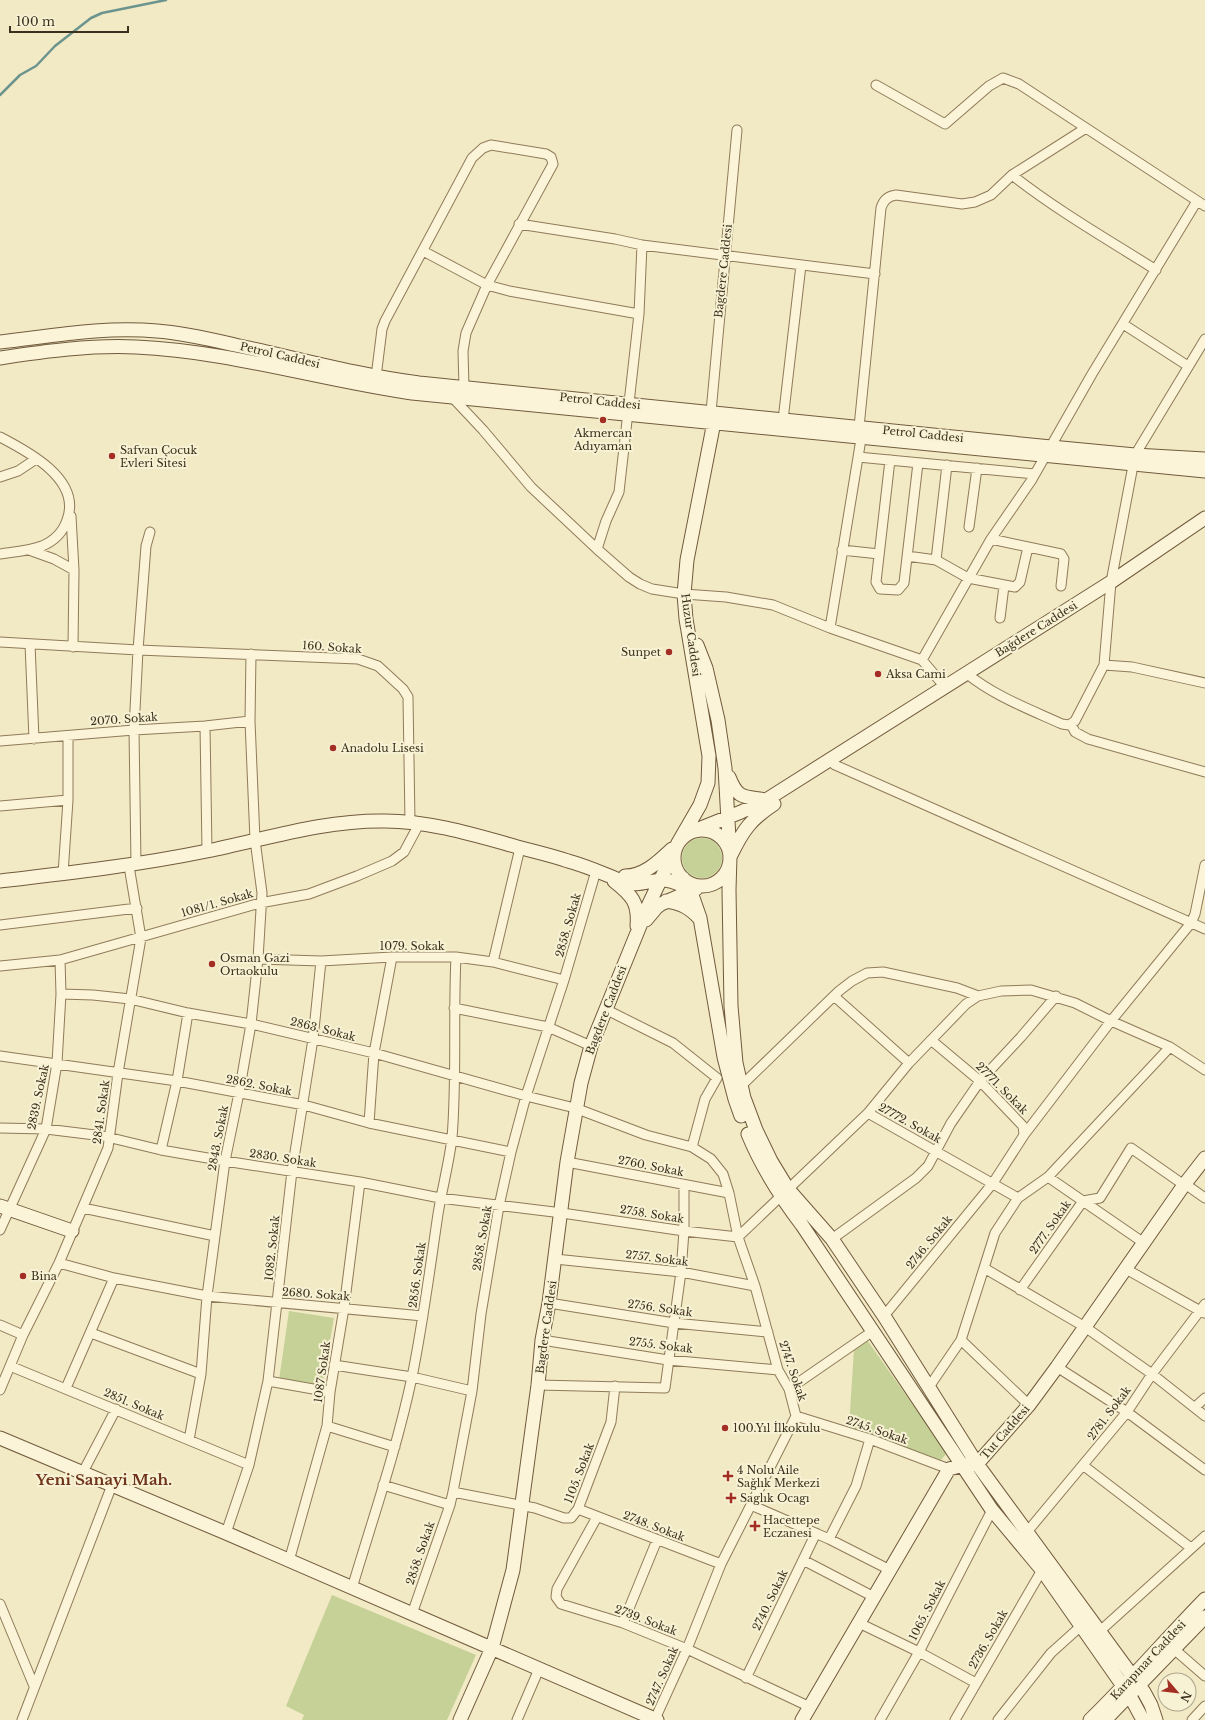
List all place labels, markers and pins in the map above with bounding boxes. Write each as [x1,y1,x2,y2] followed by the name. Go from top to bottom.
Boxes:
[598,415,608,425] marker: Akmercan Adıyaman
[573,426,632,453] place label: Akmercan Adıyaman
[120,443,197,470] place label: Safvan Çocuk Evleri Sitesi
[107,451,117,461] marker: Safvan Çocuk Evleri Sitesi
[621,645,662,659] place label: Sunpet
[664,647,674,657] marker: Sunpet
[885,667,946,681] place label: Aksa Cami
[873,669,883,679] marker: Aksa Cami
[340,741,424,755] place label: Anadolu Lisesi
[328,743,338,753] marker: Anadolu Lisesi
[220,951,290,978] place label: Osman Gazi Ortaokulu
[207,959,217,969] marker: Osman Gazi Ortaokulu
[31,1269,58,1283] place label: Bina
[18,1271,28,1281] marker: Bina
[733,1421,821,1435] place label: 100.Yıl İlkokulu
[720,1423,730,1433] marker: 100.Yıl İlkokulu
[737,1463,820,1490] place label: 4 Nolu Aile Sağlık Merkezi
[722,1470,734,1482] marker: 4 Nolu Aile Sağlık Merkezi
[740,1491,810,1505] place label: Saglık Ocagı
[725,1492,737,1504] marker: Saglık Ocagı
[763,1513,820,1540] place label: Hacettepe Eczanesi
[750,1521,760,1531] marker: Hacettepe Eczanesi

